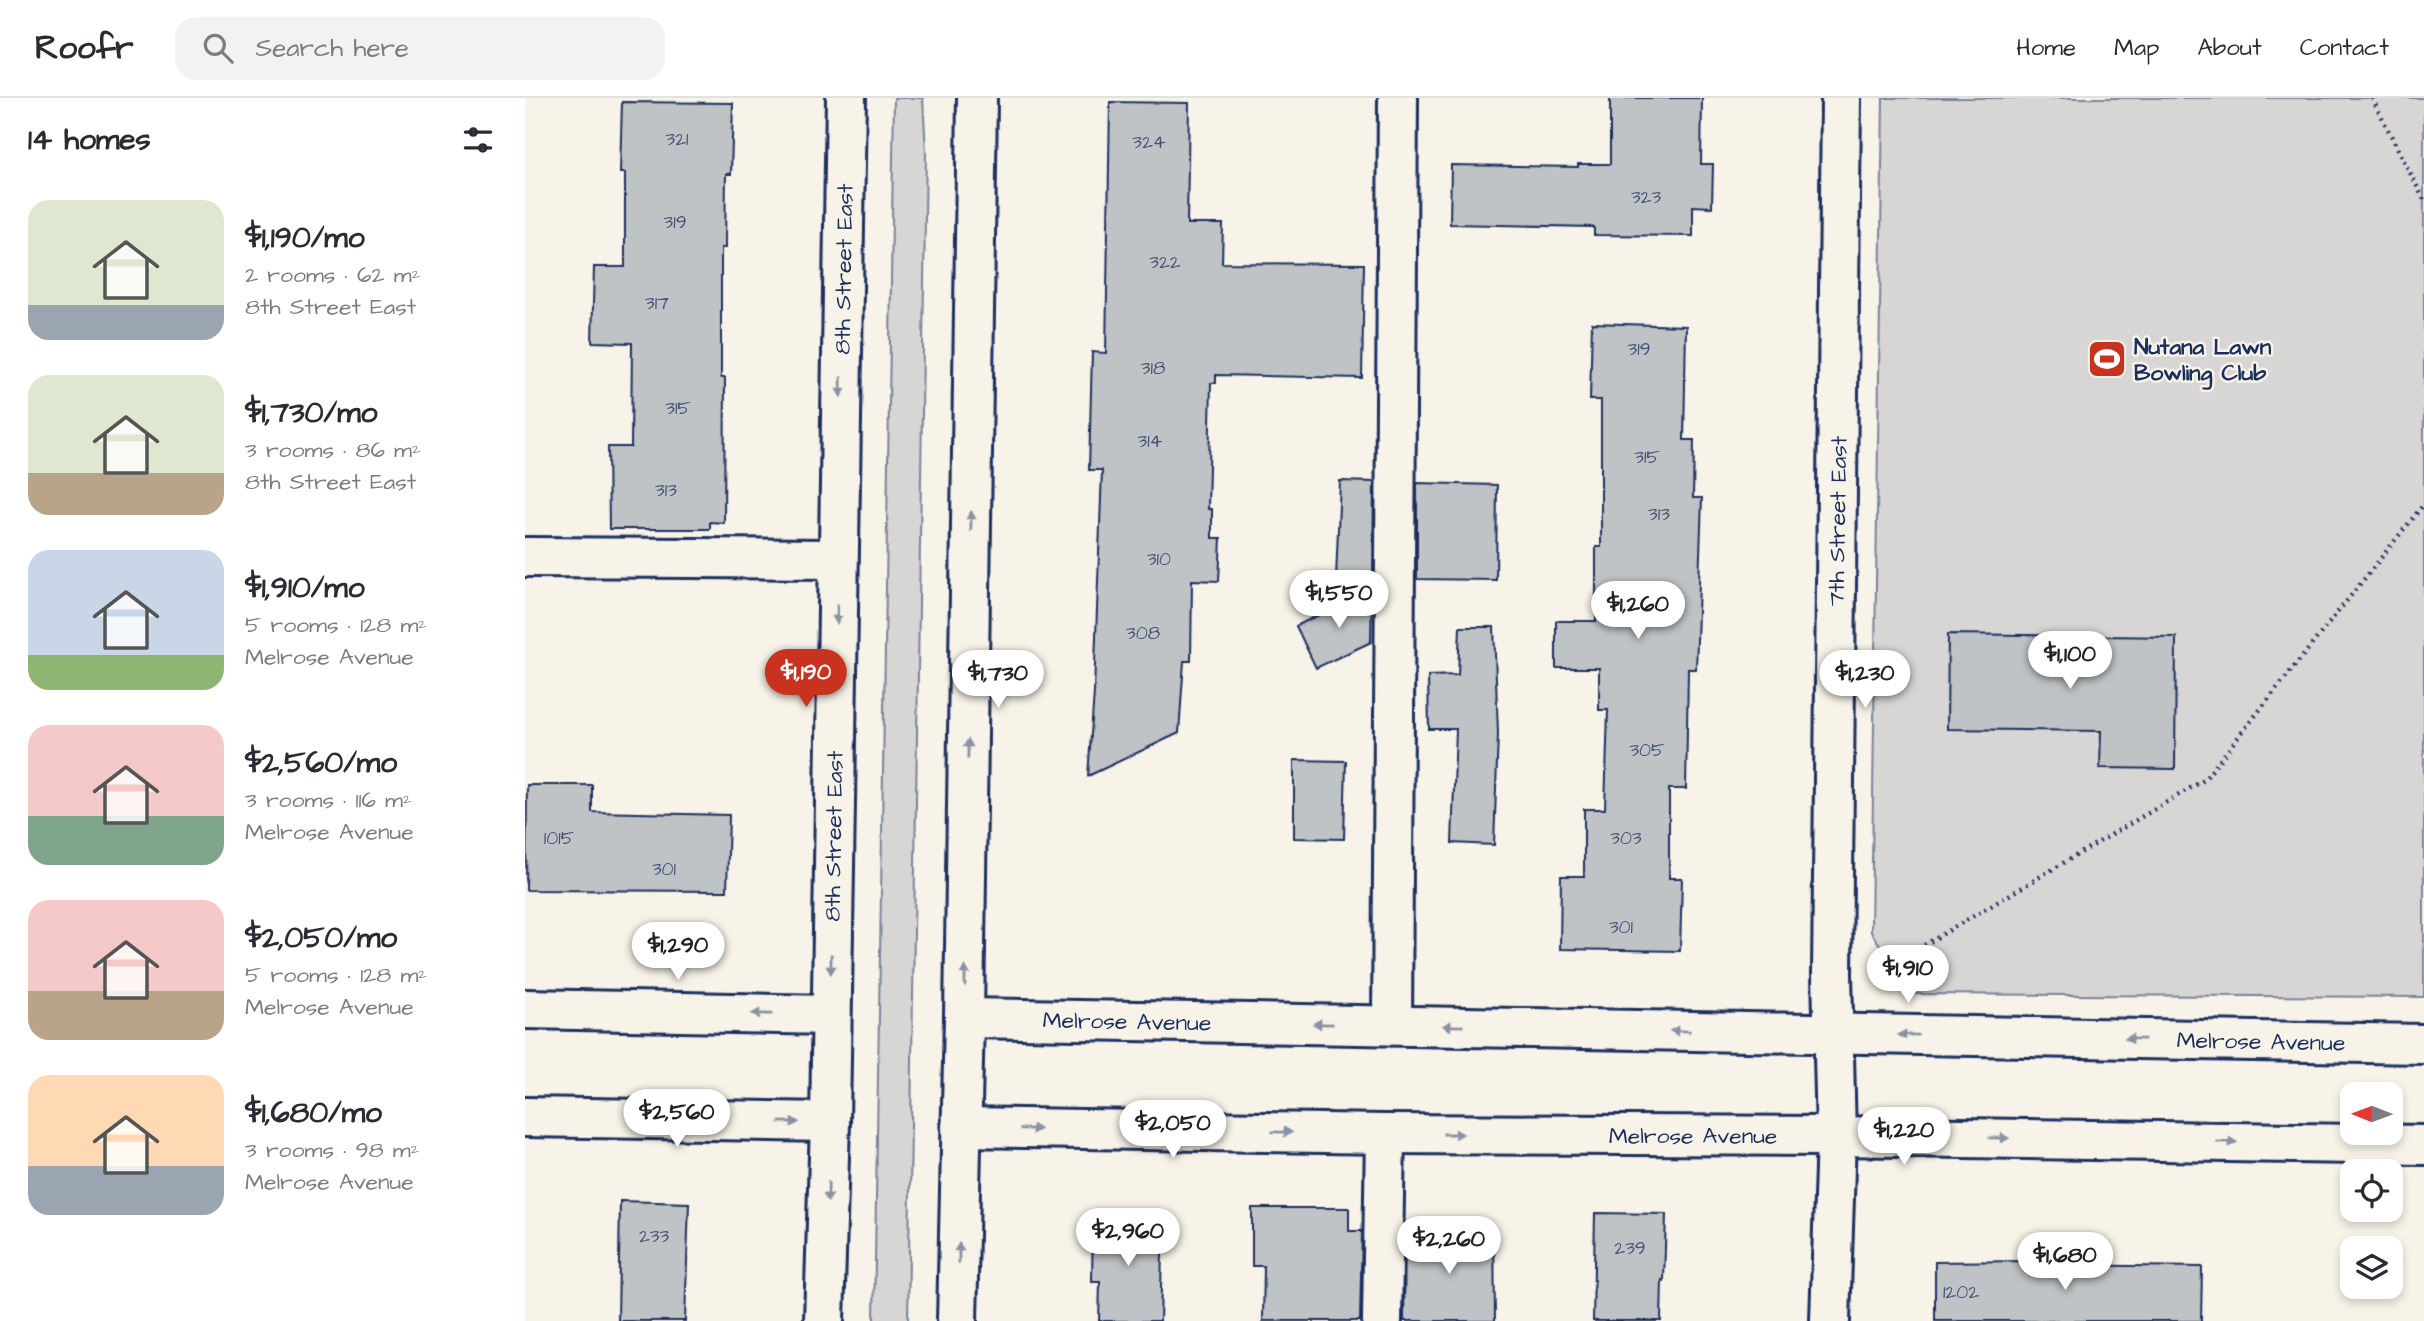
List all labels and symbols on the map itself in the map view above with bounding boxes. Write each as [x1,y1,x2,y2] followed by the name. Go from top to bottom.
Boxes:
[666,126,689,153] house number: 321
[1132,129,1166,156] house number: 324
[827,182,862,355] street label: 8th Street East
[1631,184,1661,211] house number: 323
[664,209,686,236] house number: 319
[1149,249,1181,276] house number: 322
[645,290,669,317] house number: 317
[2134,331,2272,390] place label: Nutana Lawn Bowling Club
[1628,336,1650,363] house number: 319
[2086,338,2128,380] sports icon: Nutana Lawn Bowling Club
[1141,355,1165,382] house number: 318
[835,376,847,398] one-way arrow
[665,395,691,422] house number: 315
[1137,428,1163,455] house number: 314
[1821,435,1855,606] street label: 7th Street East
[1634,444,1660,471] house number: 315
[655,477,677,504] house number: 313
[1648,501,1670,528] house number: 313
[965,510,977,532] one-way arrow
[1147,546,1171,573] house number: 310
[1282,570,1396,630] pin: $1,550
[1581,582,1695,641] pin: $1,260
[831,603,843,625] one-way arrow
[1126,620,1160,647] house number: 308
[2013,632,2127,691] pin: $1,100
[749,650,863,709] pin: $1,190
[941,650,1055,710] pin: $1,730
[1808,650,1922,710] pin: $1,230
[1629,737,1665,764] house number: 305
[962,738,974,760] one-way arrow
[817,749,852,922] street label: 8th Street East
[544,825,575,852] house number: 1015
[1610,825,1642,852] house number: 303
[652,856,677,883] house number: 301
[1609,914,1634,941] house number: 301
[621,922,735,982] pin: $1,290
[1851,946,1965,1005] pin: $1,910
[826,953,837,975] one-way arrow
[959,965,971,987] one-way arrow
[1042,1005,1212,1039] street label: Melrose Avenue
[751,1008,773,1019] one-way arrow
[1312,1018,1334,1030] one-way arrow
[1442,1021,1464,1032] one-way arrow
[1669,1025,1691,1036] one-way arrow
[2176,1025,2346,1059] street label: Melrose Avenue
[1897,1029,1919,1041] one-way arrow
[2124,1033,2146,1045] one-way arrow
[2340,1082,2403,1144] north arrow
[620,1090,734,1149] pin: $2,560
[1116,1100,1230,1160] pin: $2,050
[1847,1108,1961,1167] pin: $1,220
[778,1116,800,1127] one-way arrow
[1609,1120,1777,1152] street label: Melrose Avenue
[1019,1123,1041,1134] one-way arrow
[1271,1126,1293,1138] one-way arrow
[1443,1128,1465,1140] one-way arrow
[1989,1133,2011,1144] one-way arrow
[2216,1136,2238,1148] one-way arrow
[822,1181,833,1203] one-way arrow
[1071,1208,1185,1268] pin: $2,960
[1392,1216,1506,1276] pin: $2,260
[639,1223,669,1250] house number: 233
[2008,1232,2122,1292] pin: $1,680
[1614,1235,1646,1262] house number: 239
[953,1242,964,1264] one-way arrow
[1943,1279,1979,1306] house number: 1202

